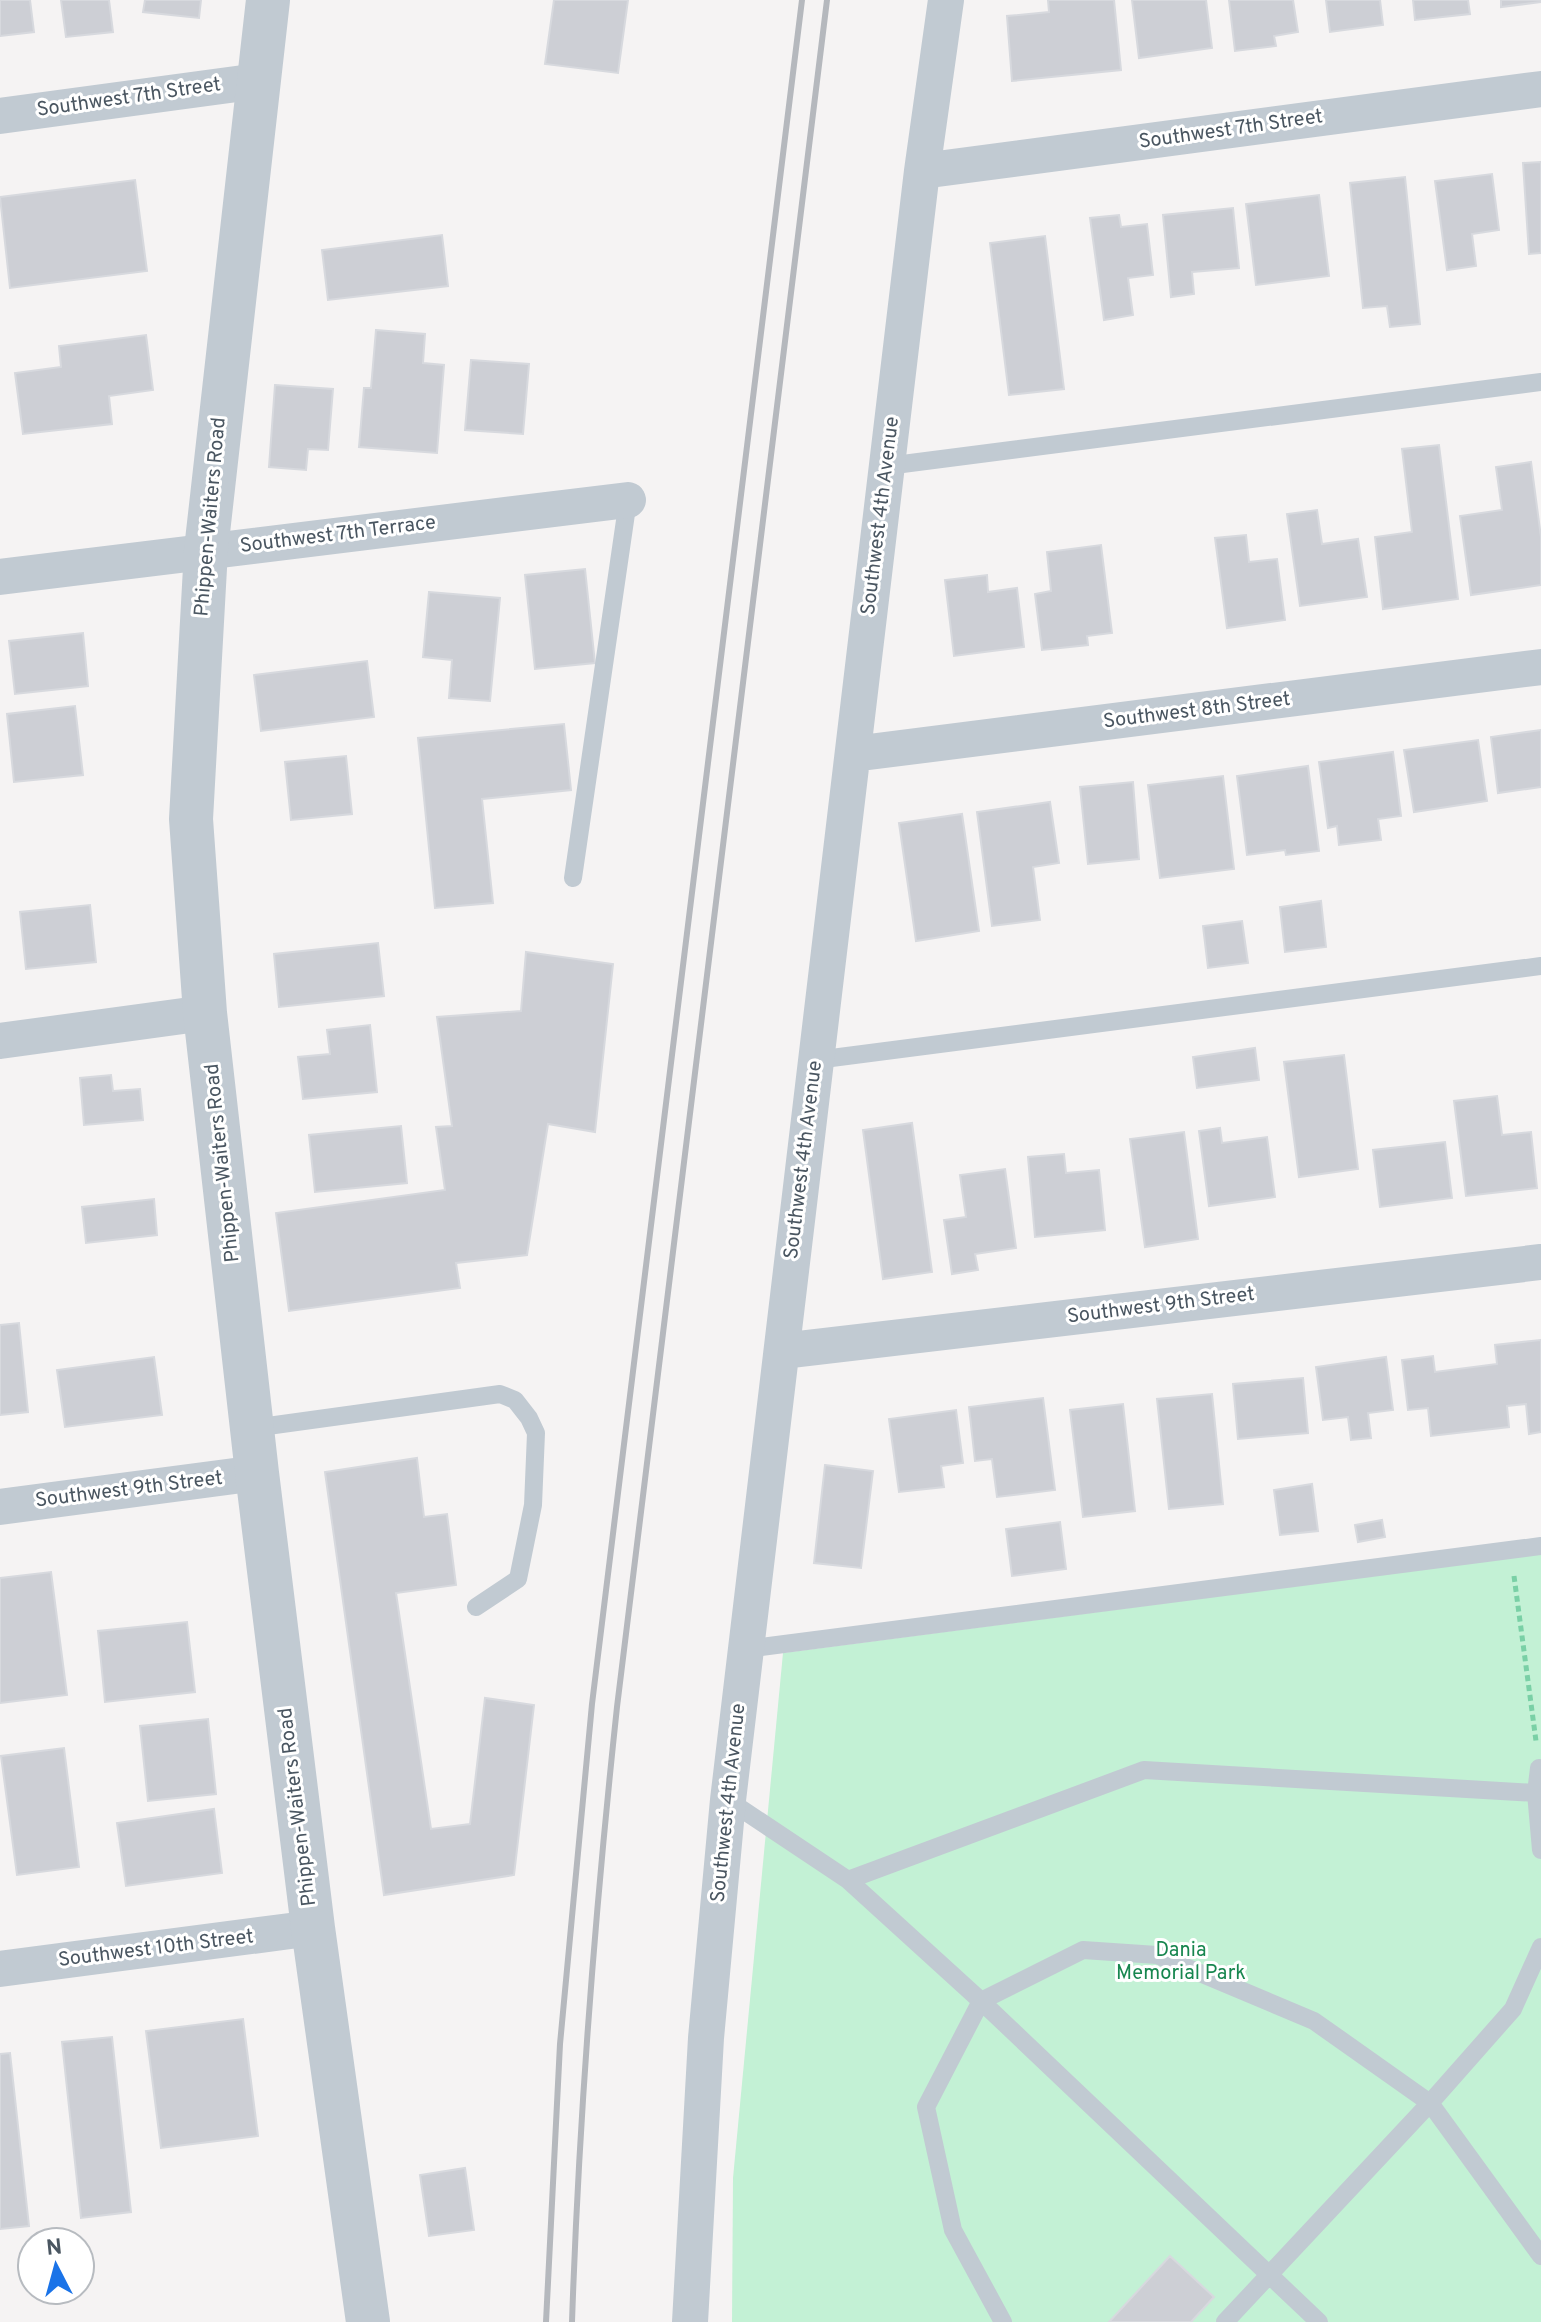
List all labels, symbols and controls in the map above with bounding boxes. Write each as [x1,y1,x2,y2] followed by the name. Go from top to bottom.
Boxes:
[35,72,223,124] street label: Southwest 7th Street
[1137,104,1325,156] street label: Southwest 7th Street
[856,415,906,617] street label: Southwest 4th Avenue
[189,416,233,618] street label: Phippen-Waiters Road
[238,510,438,560] street label: Southwest 7th Terrace
[1102,687,1292,735] street label: Southwest 8th Street
[779,1059,829,1261] street label: Southwest 4th Avenue
[200,1062,246,1264] street label: Phippen-Waiters Road
[1066,1282,1256,1330] street label: Southwest 9th Street
[34,1466,224,1514] street label: Southwest 9th Street
[706,1702,752,1904] street label: Southwest 4th Avenue
[273,1706,323,1908] street label: Phippen-Waiters Road
[57,1924,255,1974] street label: Southwest 10th Street
[1116,1938,1246,1987] park label: Dania Memorial Park
[16,2226,96,2306] north arrow
[45,2234,63,2263] text: N

